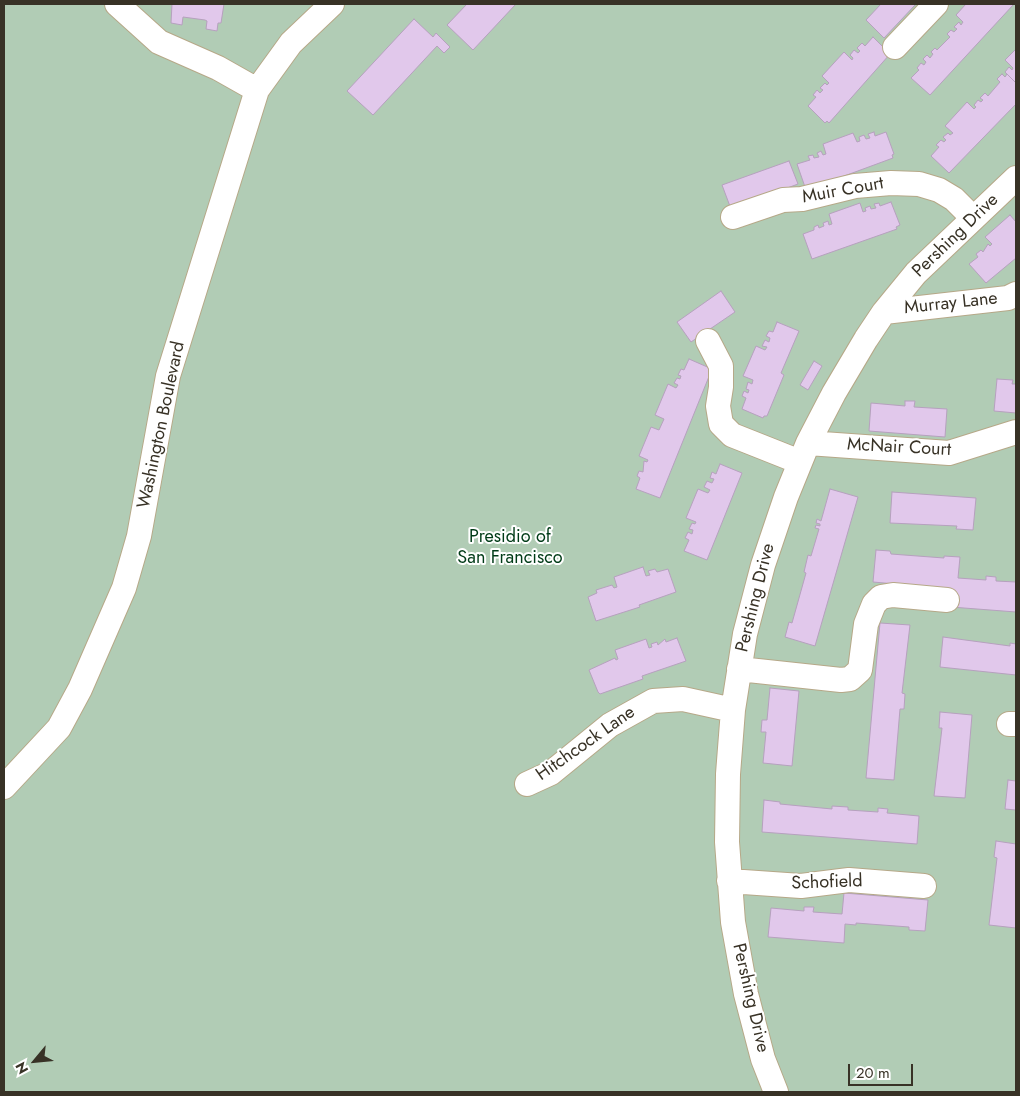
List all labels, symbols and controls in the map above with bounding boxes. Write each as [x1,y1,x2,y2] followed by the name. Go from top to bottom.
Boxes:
[801,173,885,209] street label: Muir Court
[908,190,1004,282] street label: Pershing Drive
[903,288,999,320] street label: Murray Lane
[134,339,190,511] street label: Washington Boulevard
[846,434,952,462] street label: McNair Court
[457,527,563,570] park label: Presidio of San Francisco
[732,541,780,655] street label: Pershing Drive
[532,702,640,786] street label: Hitchcock Lane
[791,871,863,895] street label: Schofield
[727,941,773,1055] street label: Pershing Drive
[10,1036,60,1086] north arrow
[850,1054,915,1086] scale bar
[10,1058,33,1078] text: N
[856,1062,890,1084] text: 20 m

